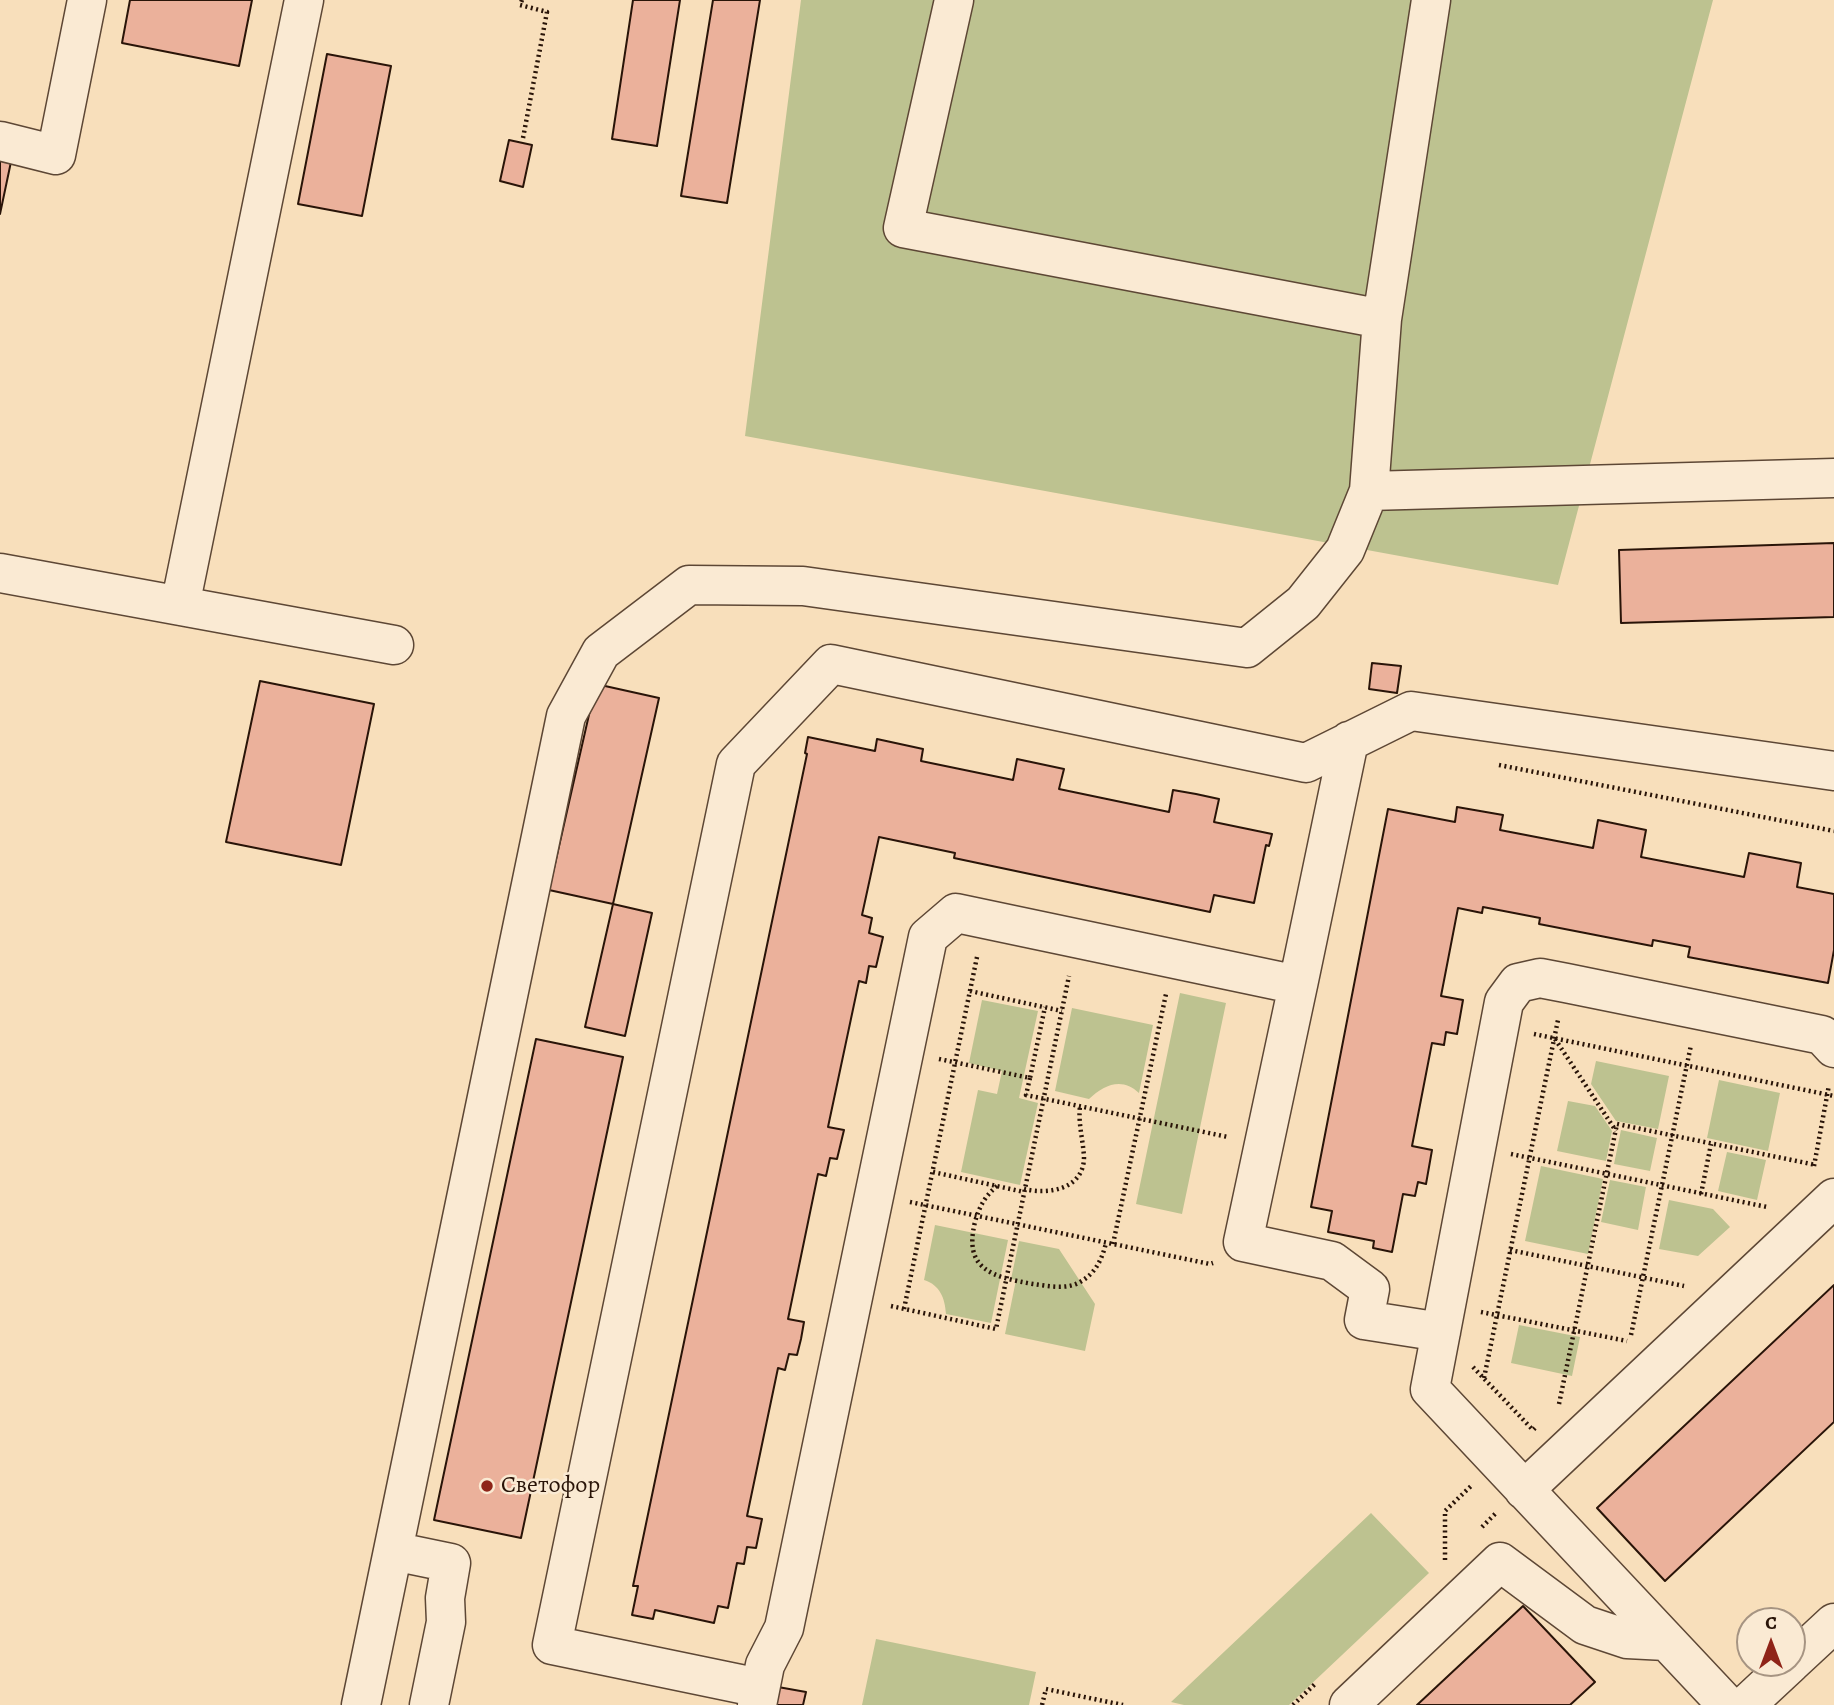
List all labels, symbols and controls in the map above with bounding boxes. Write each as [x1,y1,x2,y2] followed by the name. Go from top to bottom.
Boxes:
[501,1472,600,1500] place label: Светофор
[479,1478,495,1494] marker: Светофор
[1736,1607,1806,1677] north arrow
[1765,1610,1777,1636] text: С

